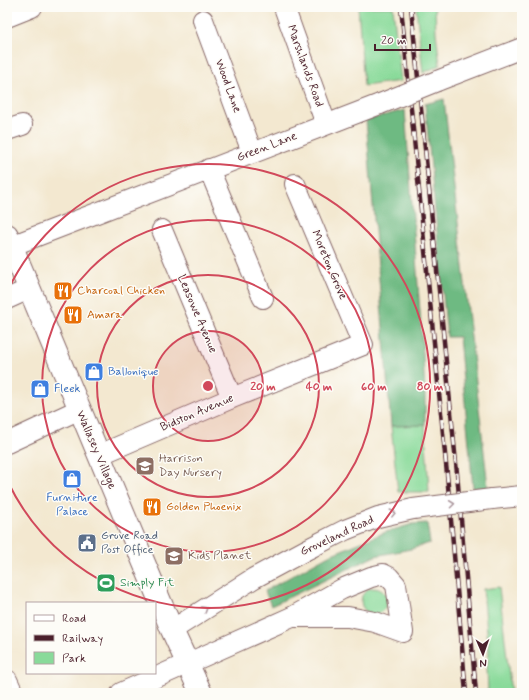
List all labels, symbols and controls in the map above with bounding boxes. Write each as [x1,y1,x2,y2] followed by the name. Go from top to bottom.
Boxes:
[283,23,327,109] street label: Marshlands Road
[375,26,430,52] scale bar
[381,33,407,49] text: 20 m
[211,57,245,115] street label: Wood Lane
[235,128,299,166] street label: Green Lane
[307,228,351,302] street label: Moreton Grove
[173,272,221,356] street label: Leasowe Avenue
[52,280,74,302] restaurant icon: Charcoal Chicken
[77,283,165,299] place label: Charcoal Chicken
[62,304,84,326] restaurant icon: Amara
[87,307,123,323] place label: Amara
[83,361,105,383] shop icon: Ballonique
[108,364,158,380] place label: Ballonique
[29,378,51,400] shop icon: Fleek
[201,379,215,393] centre of rings
[250,379,276,395] text: 20 m
[306,379,333,395] text: 40 m
[361,379,387,395] text: 60 m
[417,379,444,395] text: 80 m
[54,381,81,397] place label: Fleek
[158,390,236,436] street label: Bidston Avenue
[72,408,120,492] street label: Wallasey Village
[159,451,222,481] place label: Harrison Day Nursery
[134,455,156,477] school or university icon: Harrison Day Nursery
[61,468,83,490] shop icon: Furniture Palace
[46,490,98,520] place label: Furniture Palace
[141,496,163,518] restaurant icon: Golden Phoenix
[166,499,241,515] place label: Golden Phoenix
[449,500,455,509] one-way arrow
[390,510,396,518] one-way arrow
[298,512,376,560] street label: Groveland Road
[101,528,158,558] place label: Grove Road Post Office
[76,532,98,554] public building icon: Grove Road Post Office
[163,545,185,567] school or university icon: Kids Planet
[188,548,251,564] place label: Kids Planet
[95,572,117,594] sports icon: Simply Fit
[120,575,174,591] place label: Simply Fit
[26,602,156,674] legend
[201,606,208,614] one-way arrow
[62,611,86,627] text: Road
[62,631,104,647] text: Railway
[463,634,503,674] north arrow
[62,651,86,667] text: Park
[479,656,487,670] text: N

